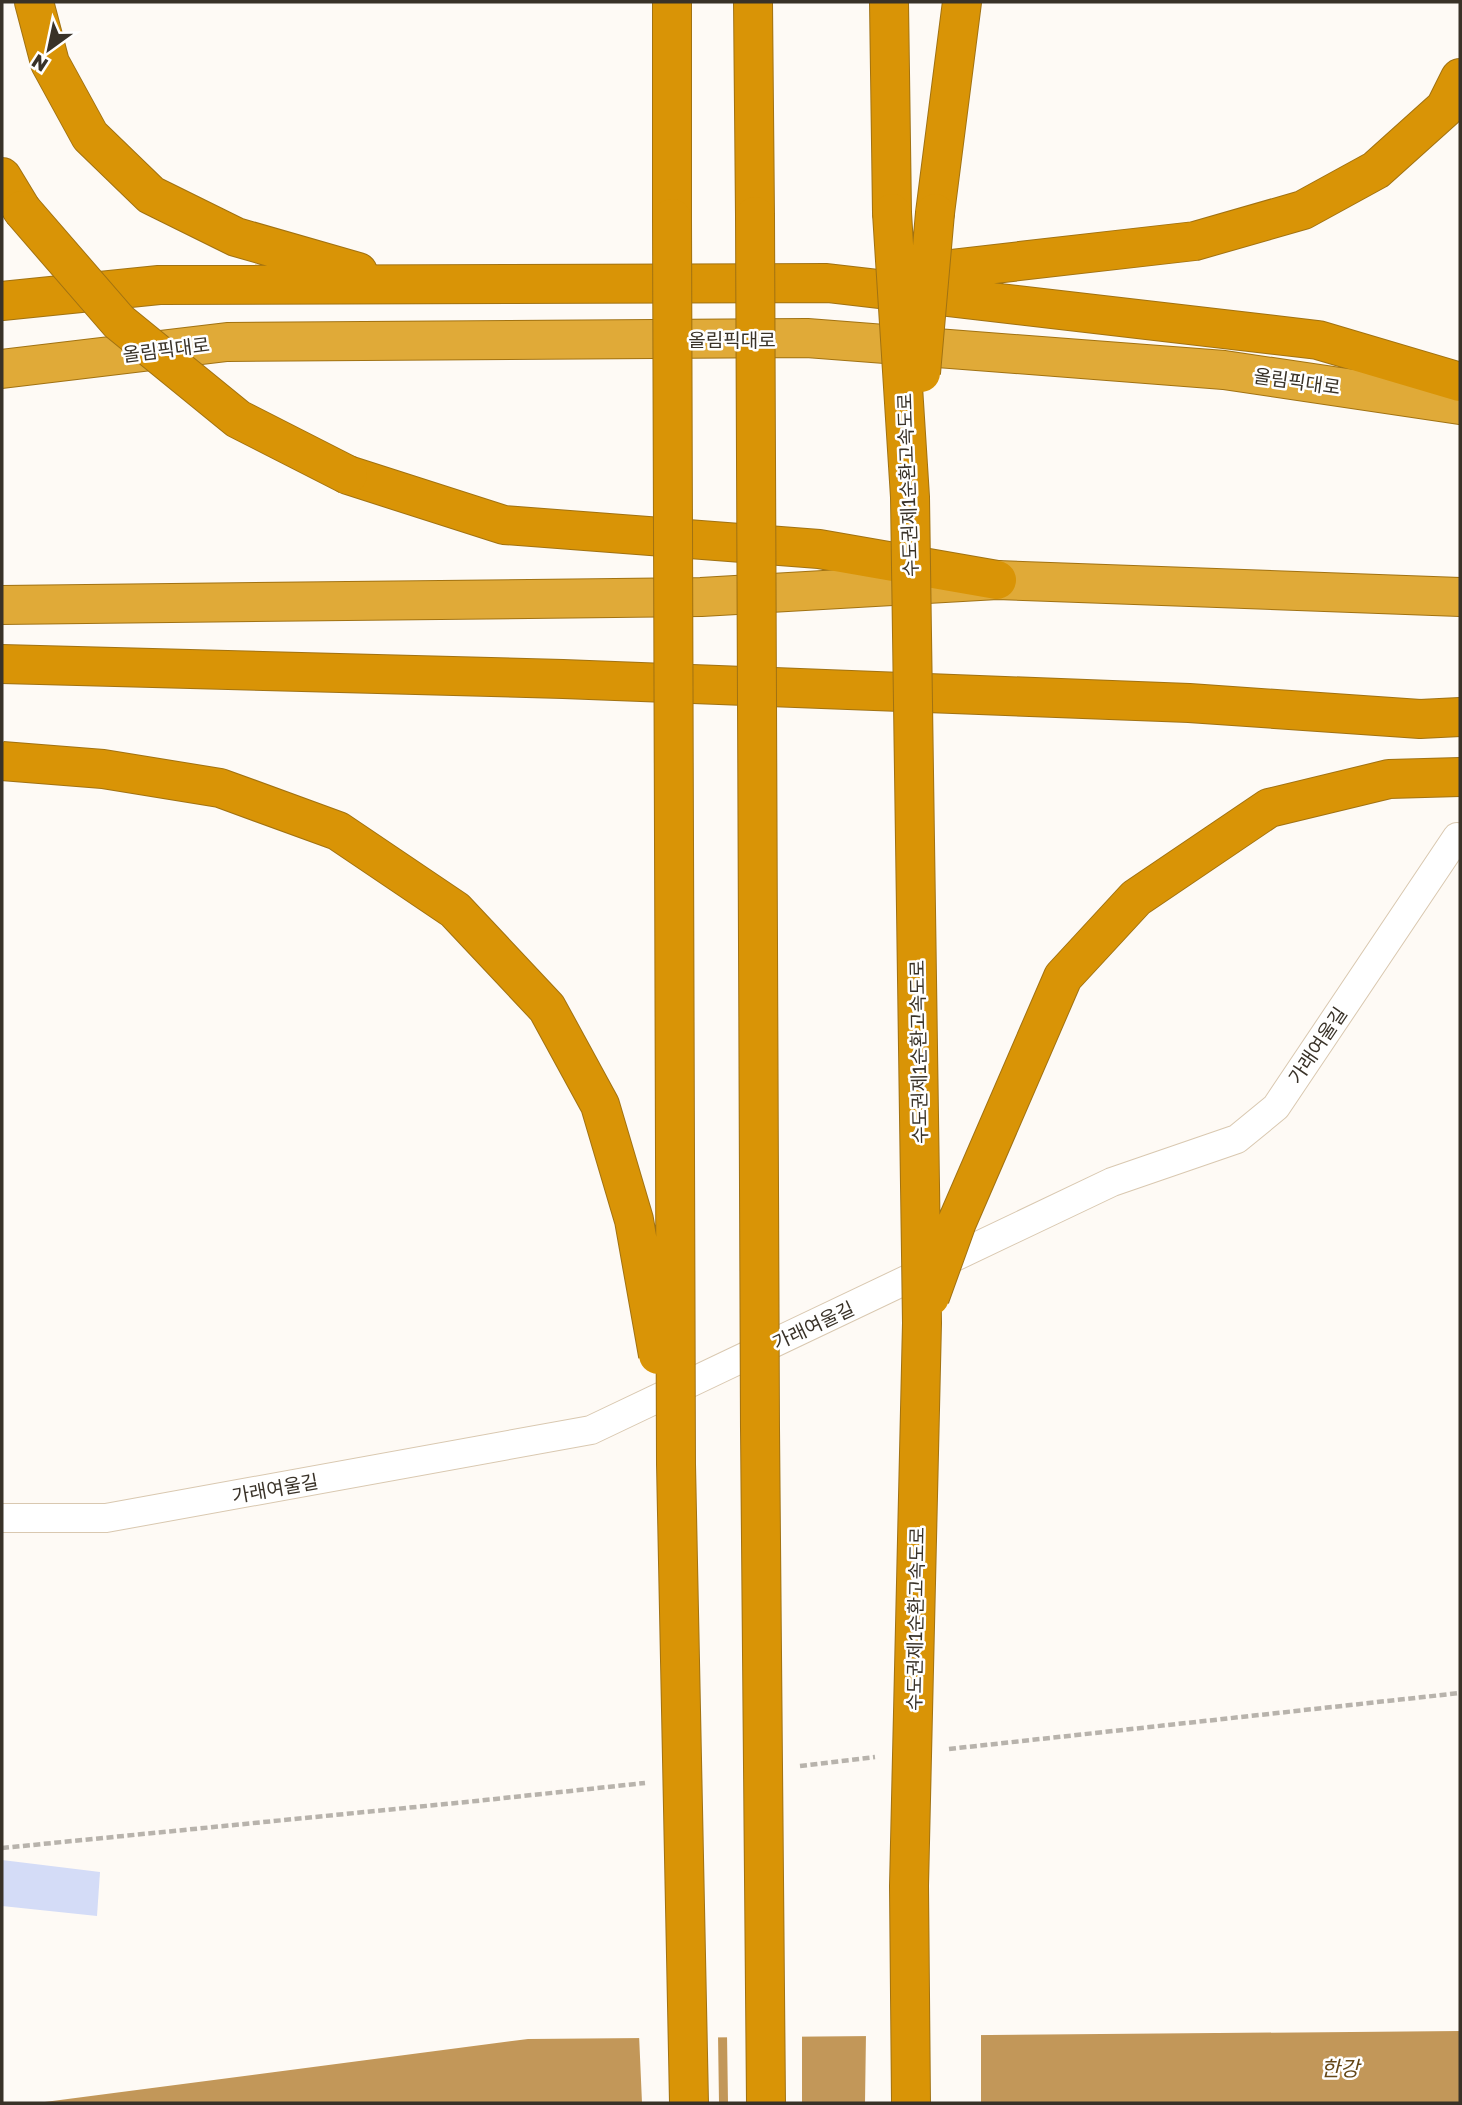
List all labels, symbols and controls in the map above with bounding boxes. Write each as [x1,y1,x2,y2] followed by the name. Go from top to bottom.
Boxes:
[14,14,84,84] north arrow
[27,50,52,77] text: N
[688,328,776,351] street label: 올림픽대로
[121,332,211,366] street label: 올림픽대로
[1252,364,1342,398] street label: 올림픽대로
[892,393,922,577] street label: 수도권제1순환고속도로
[905,960,931,1144] street label: 수도권제1순환고속도로
[1283,1002,1351,1088] street label: 가래여울길
[769,1296,857,1354] street label: 가래여울길
[230,1469,320,1507] street label: 가래여울길
[902,1527,928,1711] street label: 수도권제1순환고속도로
[1321,2055,1362,2081] water label: 한강

